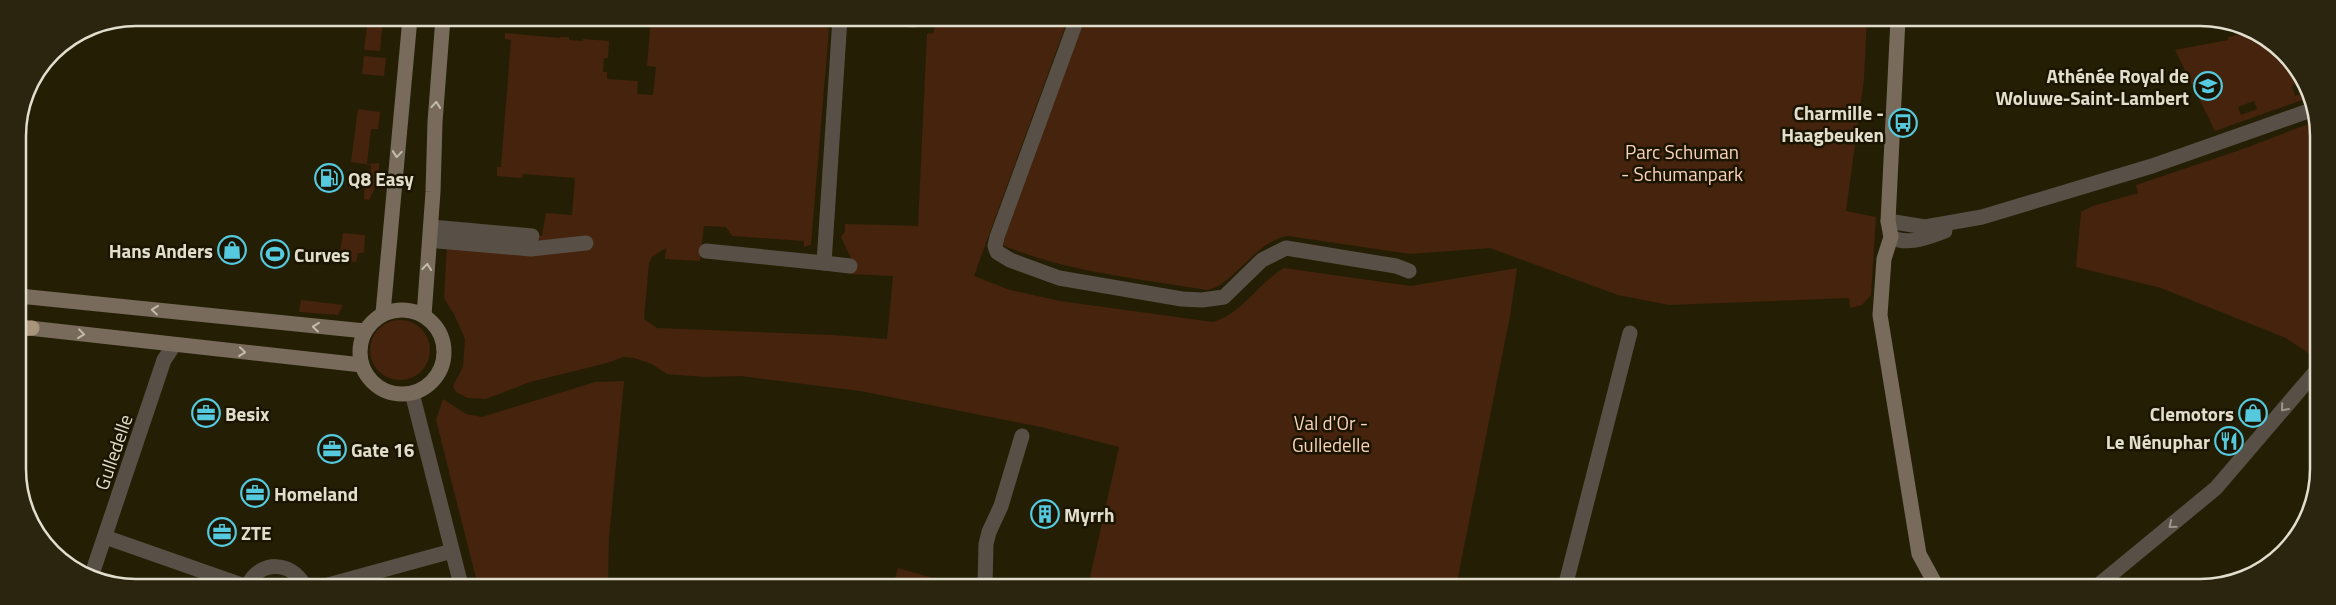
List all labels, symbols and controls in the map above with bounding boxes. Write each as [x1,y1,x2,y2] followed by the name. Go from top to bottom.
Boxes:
[1995,61,2189,112] place label: Athénée Royal de Woluwe-Saint-Lambert
[2193,71,2223,101] school or university icon: Athénée Royal de Woluwe-Saint-Lambert
[1781,98,1884,149] place label: Charmille - Haagbeuken
[431,101,442,109] one-way arrow
[1888,108,1918,138] bus stop icon: Charmille - Haagbeuken
[1621,137,1743,188] park label: Parc Schuman - Schumanpark
[392,151,403,159] one-way arrow
[314,163,344,193] fuel station icon: Q8 Easy
[348,164,414,193] place label: Q8 Easy
[217,235,247,265] shop icon: Hans Anders
[109,236,213,265] place label: Hans Anders
[260,239,290,269] sports icon: Curves
[294,240,350,269] place label: Curves
[421,263,432,271] one-way arrow
[150,305,158,316] one-way arrow
[312,322,320,333] one-way arrow
[77,328,85,339] one-way arrow
[238,346,246,357] one-way arrow
[191,398,221,428] office icon: Besix
[2238,398,2268,428] shop icon: Clemotors
[225,399,269,428] place label: Besix
[2150,399,2234,428] place label: Clemotors
[2280,402,2289,411] one-way arrow
[1292,408,1370,459] park label: Val d'Or - Gulledelle
[87,410,139,494] street label: Gulledelle
[2214,426,2244,456] restaurant icon: Le Nénuphar
[2106,427,2210,456] place label: Le Nénuphar
[317,434,347,464] office icon: Gate 16
[351,435,415,464] place label: Gate 16
[240,478,270,508] office icon: Homeland
[274,479,358,508] place label: Homeland
[1030,499,1060,529] building icon: Myrrh
[1064,500,1114,529] place label: Myrrh
[207,517,237,547] office icon: ZTE
[241,518,272,547] place label: ZTE
[2169,519,2178,527] one-way arrow

